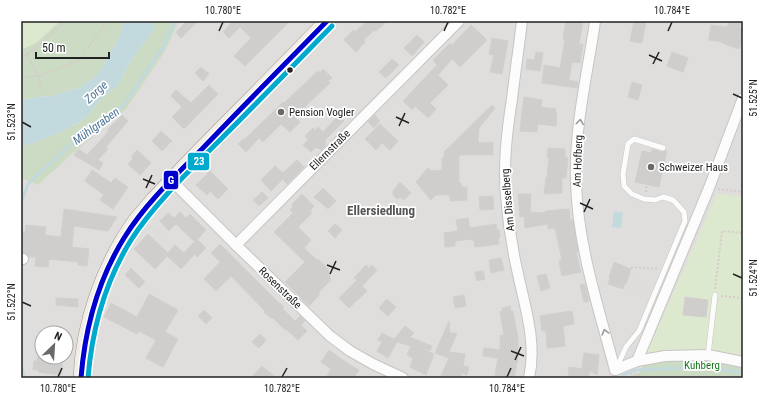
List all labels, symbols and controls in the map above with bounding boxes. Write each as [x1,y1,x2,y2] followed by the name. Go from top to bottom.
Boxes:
[205,5,241,16] text: 10.780°E
[430,5,466,16] text: 10.782°E
[654,5,690,16] text: 10.784°E
[36,34,109,60] scale bar
[42,41,66,55] text: 50 m
[285,65,295,75] unlabelled marker
[81,77,111,107] water label: Zorge
[748,79,759,117] text: 51.525°N
[6,103,17,141] text: 51.523°N
[70,104,122,148] water label: Mühlgraben
[289,106,355,119] place label: Pension Vogler
[276,107,286,117] marker: Pension Vogler
[575,119,584,125] one-way arrow
[307,127,353,173] street label: Ellernstraße
[571,135,585,187] street label: Am Hofberg
[187,152,210,171] line badge: 23
[193,155,205,168] text: 23
[659,161,728,174] place label: Schweizer Haus
[646,162,656,172] marker: Schweizer Haus
[499,168,517,232] street label: Am Disselberg
[163,170,179,190] line badge: G
[168,174,174,187] text: G
[347,203,415,218] district label: Ellersiedlung
[748,259,759,297] text: 51.524°N
[256,264,304,312] street label: Rosenstraße
[6,283,17,321] text: 51.522°N
[34,325,74,365] north arrow
[52,329,64,344] text: N
[601,329,610,336] one-way arrow
[684,359,720,372] park label: Kuhberg
[40,383,76,394] text: 10.780°E
[264,383,300,394] text: 10.782°E
[489,383,525,394] text: 10.784°E

